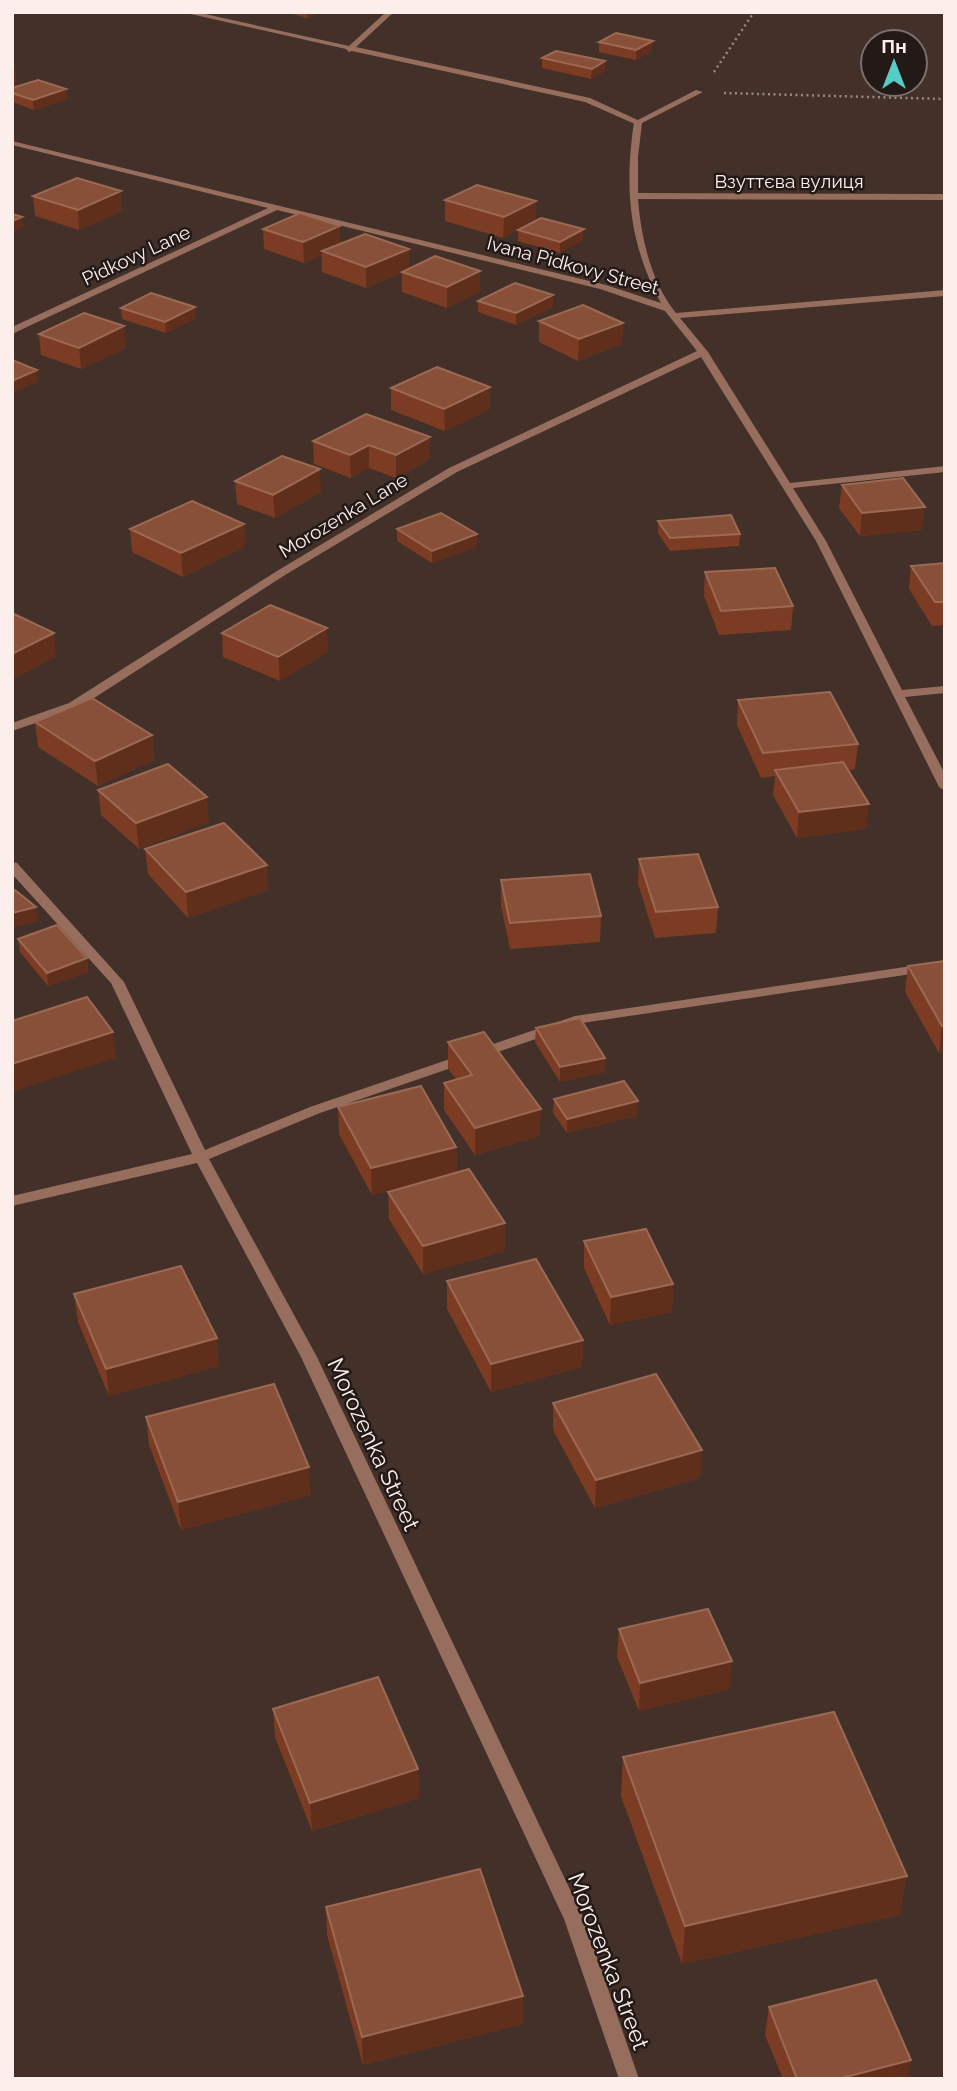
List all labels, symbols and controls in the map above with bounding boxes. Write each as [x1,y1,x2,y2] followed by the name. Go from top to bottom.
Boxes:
[859,28,929,98] north arrow
[881,35,907,57] text: Пн
[714,170,864,192] street label: Взуттєва вулиця
[78,220,194,290] street label: Pidkovy Lane
[485,231,662,299] street label: Ivana Pidkovy Street
[275,468,411,562] street label: Morozenka Lane
[322,1354,426,1535] street label: Morozenka Street
[563,1869,655,2053] street label: Morozenka Street

